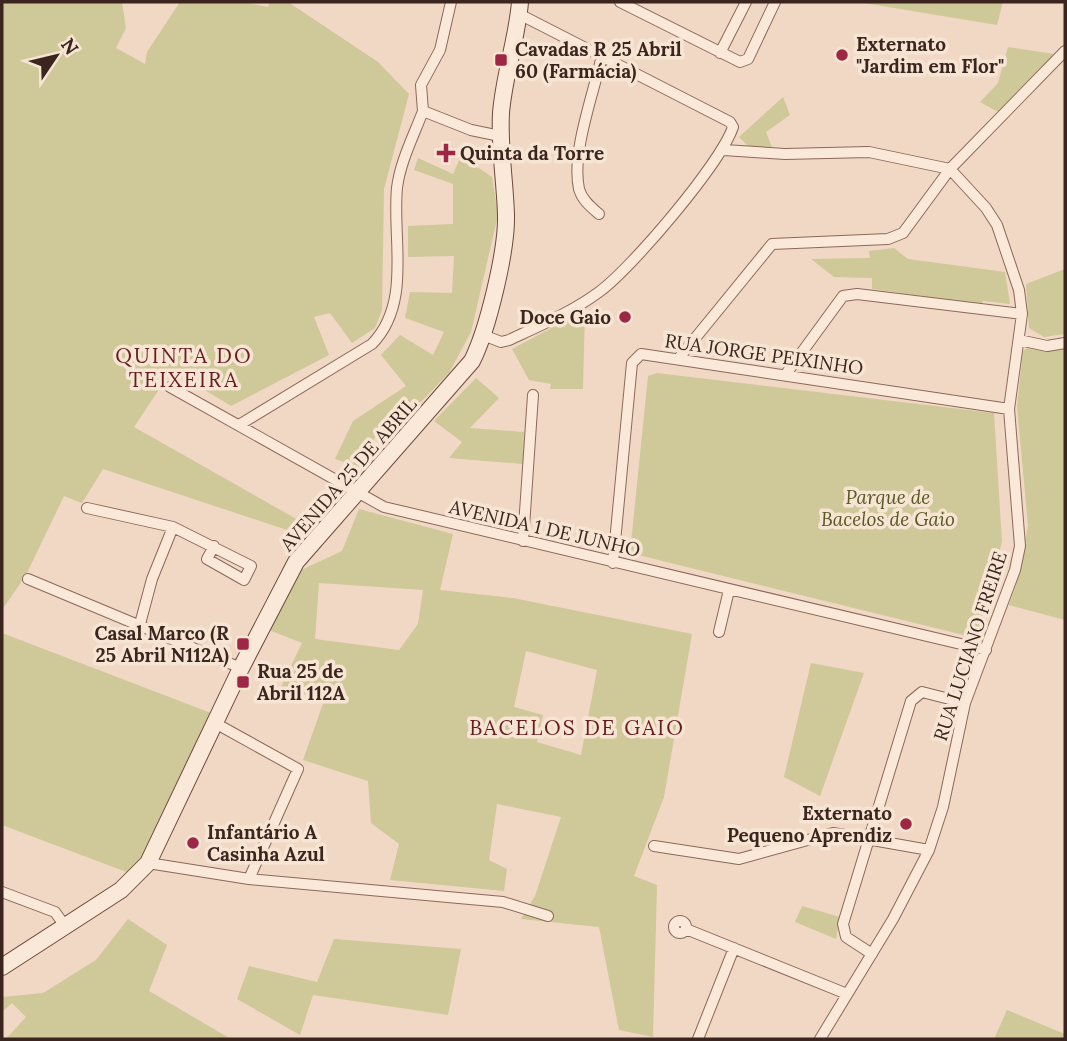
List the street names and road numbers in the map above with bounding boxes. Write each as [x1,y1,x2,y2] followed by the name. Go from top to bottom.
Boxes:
[663,328,865,380] street label: RUA JORGE PEIXINHO
[274,392,421,557] street label: AVENIDA 25 DE ABRIL
[446,494,643,562] street label: AVENIDA 1 DE JUNHO
[928,548,1012,744] street label: RUA LUCIANO FREIRE

